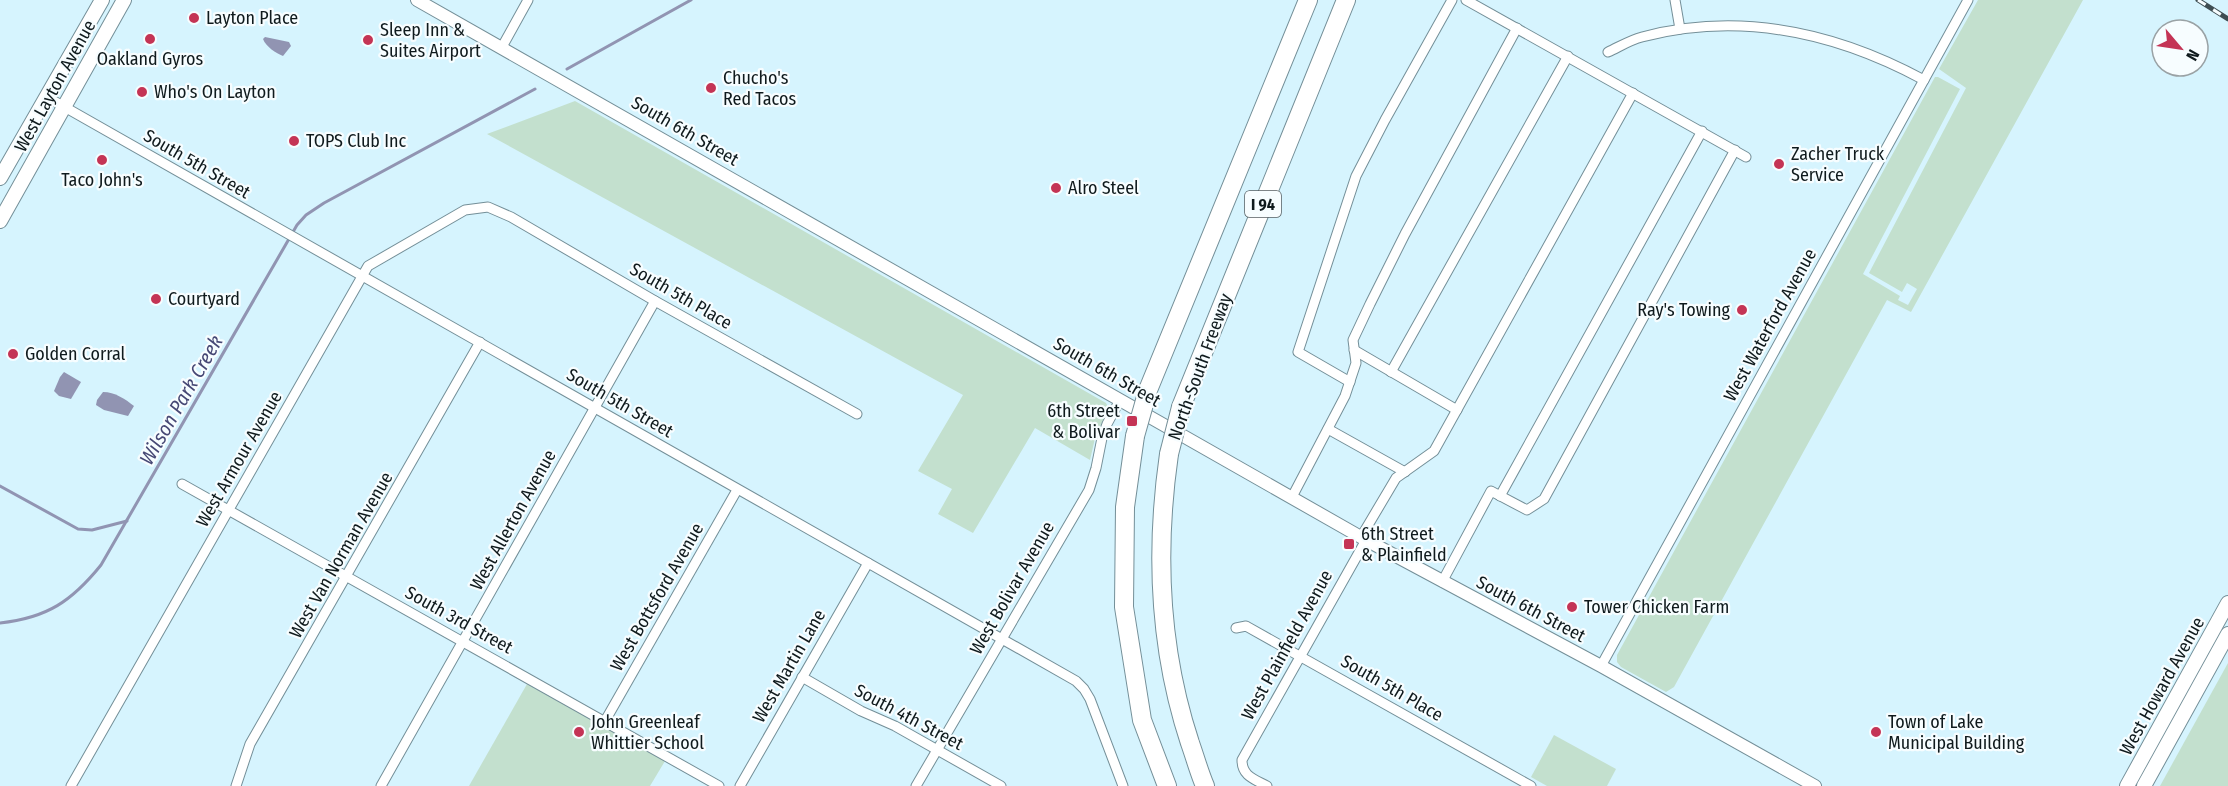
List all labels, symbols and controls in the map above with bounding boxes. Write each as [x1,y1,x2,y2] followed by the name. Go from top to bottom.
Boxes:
[206,7,298,29] place label: Layton Place
[187,11,201,25] marker: Layton Place
[10,16,100,156] street label: West Layton Avenue
[2150,18,2210,78] north arrow
[380,19,481,62] place label: Sleep Inn & Suites Airport
[143,32,157,46] marker: Oakland Gyros
[361,33,375,47] marker: Sleep Inn & Suites Airport
[2182,46,2203,64] text: N
[97,48,204,70] place label: Oakland Gyros
[723,67,796,110] place label: Chucho's Red Tacos
[154,81,276,103] place label: Who's On Layton
[704,81,718,95] marker: Chucho's Red Tacos
[135,85,149,99] marker: Who's On Layton
[627,91,743,171] street label: South 6th Street
[140,125,254,203] street label: South 5th Street
[306,130,406,152] place label: TOPS Club Inc
[287,134,301,148] marker: TOPS Club Inc
[1791,143,1885,186] place label: Zacher Truck Service
[95,153,109,167] marker: Taco John's
[1772,157,1786,171] marker: Zacher Truck Service
[61,169,143,191] place label: Taco John's
[1068,177,1139,199] place label: Alro Steel
[1049,181,1063,195] marker: Alro Steel
[1245,191,1281,217] road number: I 94
[1719,245,1821,405] street label: West Waterford Avenue
[626,258,736,334] street label: South 5th Place
[168,288,240,310] place label: Courtyard
[1163,291,1237,443] street label: North-South Freeway
[149,292,163,306] marker: Courtyard
[1637,299,1731,321] place label: Ray's Towing
[1735,303,1749,317] marker: Ray's Towing
[134,331,228,469] water label: Wilson Park Creek
[1049,332,1165,412] street label: South 6th Street
[25,343,126,365] place label: Golden Corral
[6,347,20,361] marker: Golden Corral
[563,364,677,442] street label: South 5th Street
[191,387,287,531] street label: West Armour Avenue
[1047,400,1121,443] place label: 6th Street & Bolivar
[1125,414,1139,428] marker: 6th Street & Bolivar
[465,446,561,594] street label: West Allerton Avenue
[284,468,398,642] street label: West Van Norman Avenue
[965,518,1059,658] street label: West Bolivar Avenue
[606,519,708,675] street label: West Bottsford Avenue
[1361,523,1447,566] place label: 6th Street & Plainfield
[1342,537,1356,551] marker: 6th Street & Plainfield
[1237,566,1337,724] street label: West Plainfield Avenue
[1473,571,1589,647] street label: South 6th Street
[401,581,517,659] street label: South 3rd Street
[1584,596,1729,618] place label: Tower Chicken Farm
[1565,600,1579,614] marker: Tower Chicken Farm
[748,605,830,727] street label: West Martin Lane
[2115,613,2209,759] street label: West Howard Avenue
[1337,650,1447,726] street label: South 5th Place
[851,679,967,755] street label: South 4th Street
[591,711,704,754] place label: John Greenleaf Whittier School
[1888,711,2025,754] place label: Town of Lake Municipal Building
[572,725,586,739] marker: John Greenleaf Whittier School
[1869,725,1883,739] marker: Town of Lake Municipal Building

